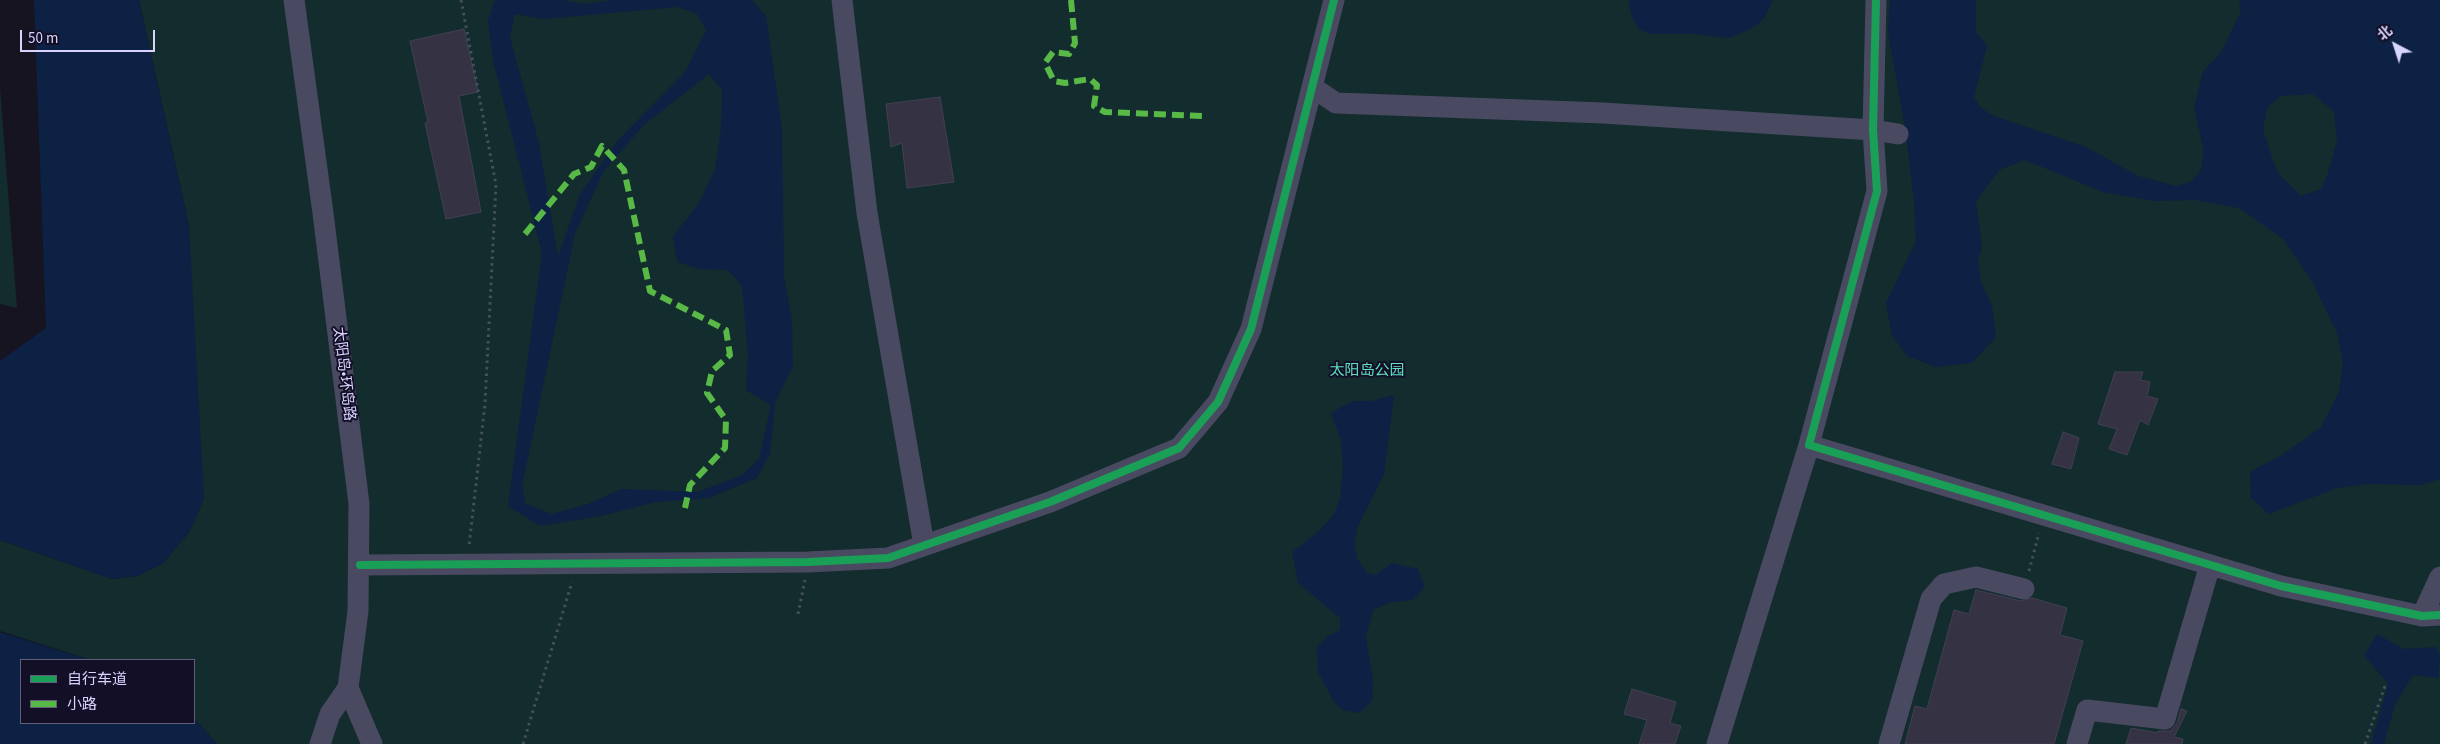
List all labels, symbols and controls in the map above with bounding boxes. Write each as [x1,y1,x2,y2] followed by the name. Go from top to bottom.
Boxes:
[22,20,158,52] scale bar
[2370,20,2420,70] north arrow
[2374,21,2397,46] text: 北
[28,28,58,49] text: 50 m
[328,326,358,422] street label: 太阳岛•环岛路
[1330,363,1404,381] park label: 太阳岛公园
[20,659,195,724] legend
[67,669,127,690] text: 自行车道
[67,694,97,715] text: 小路

